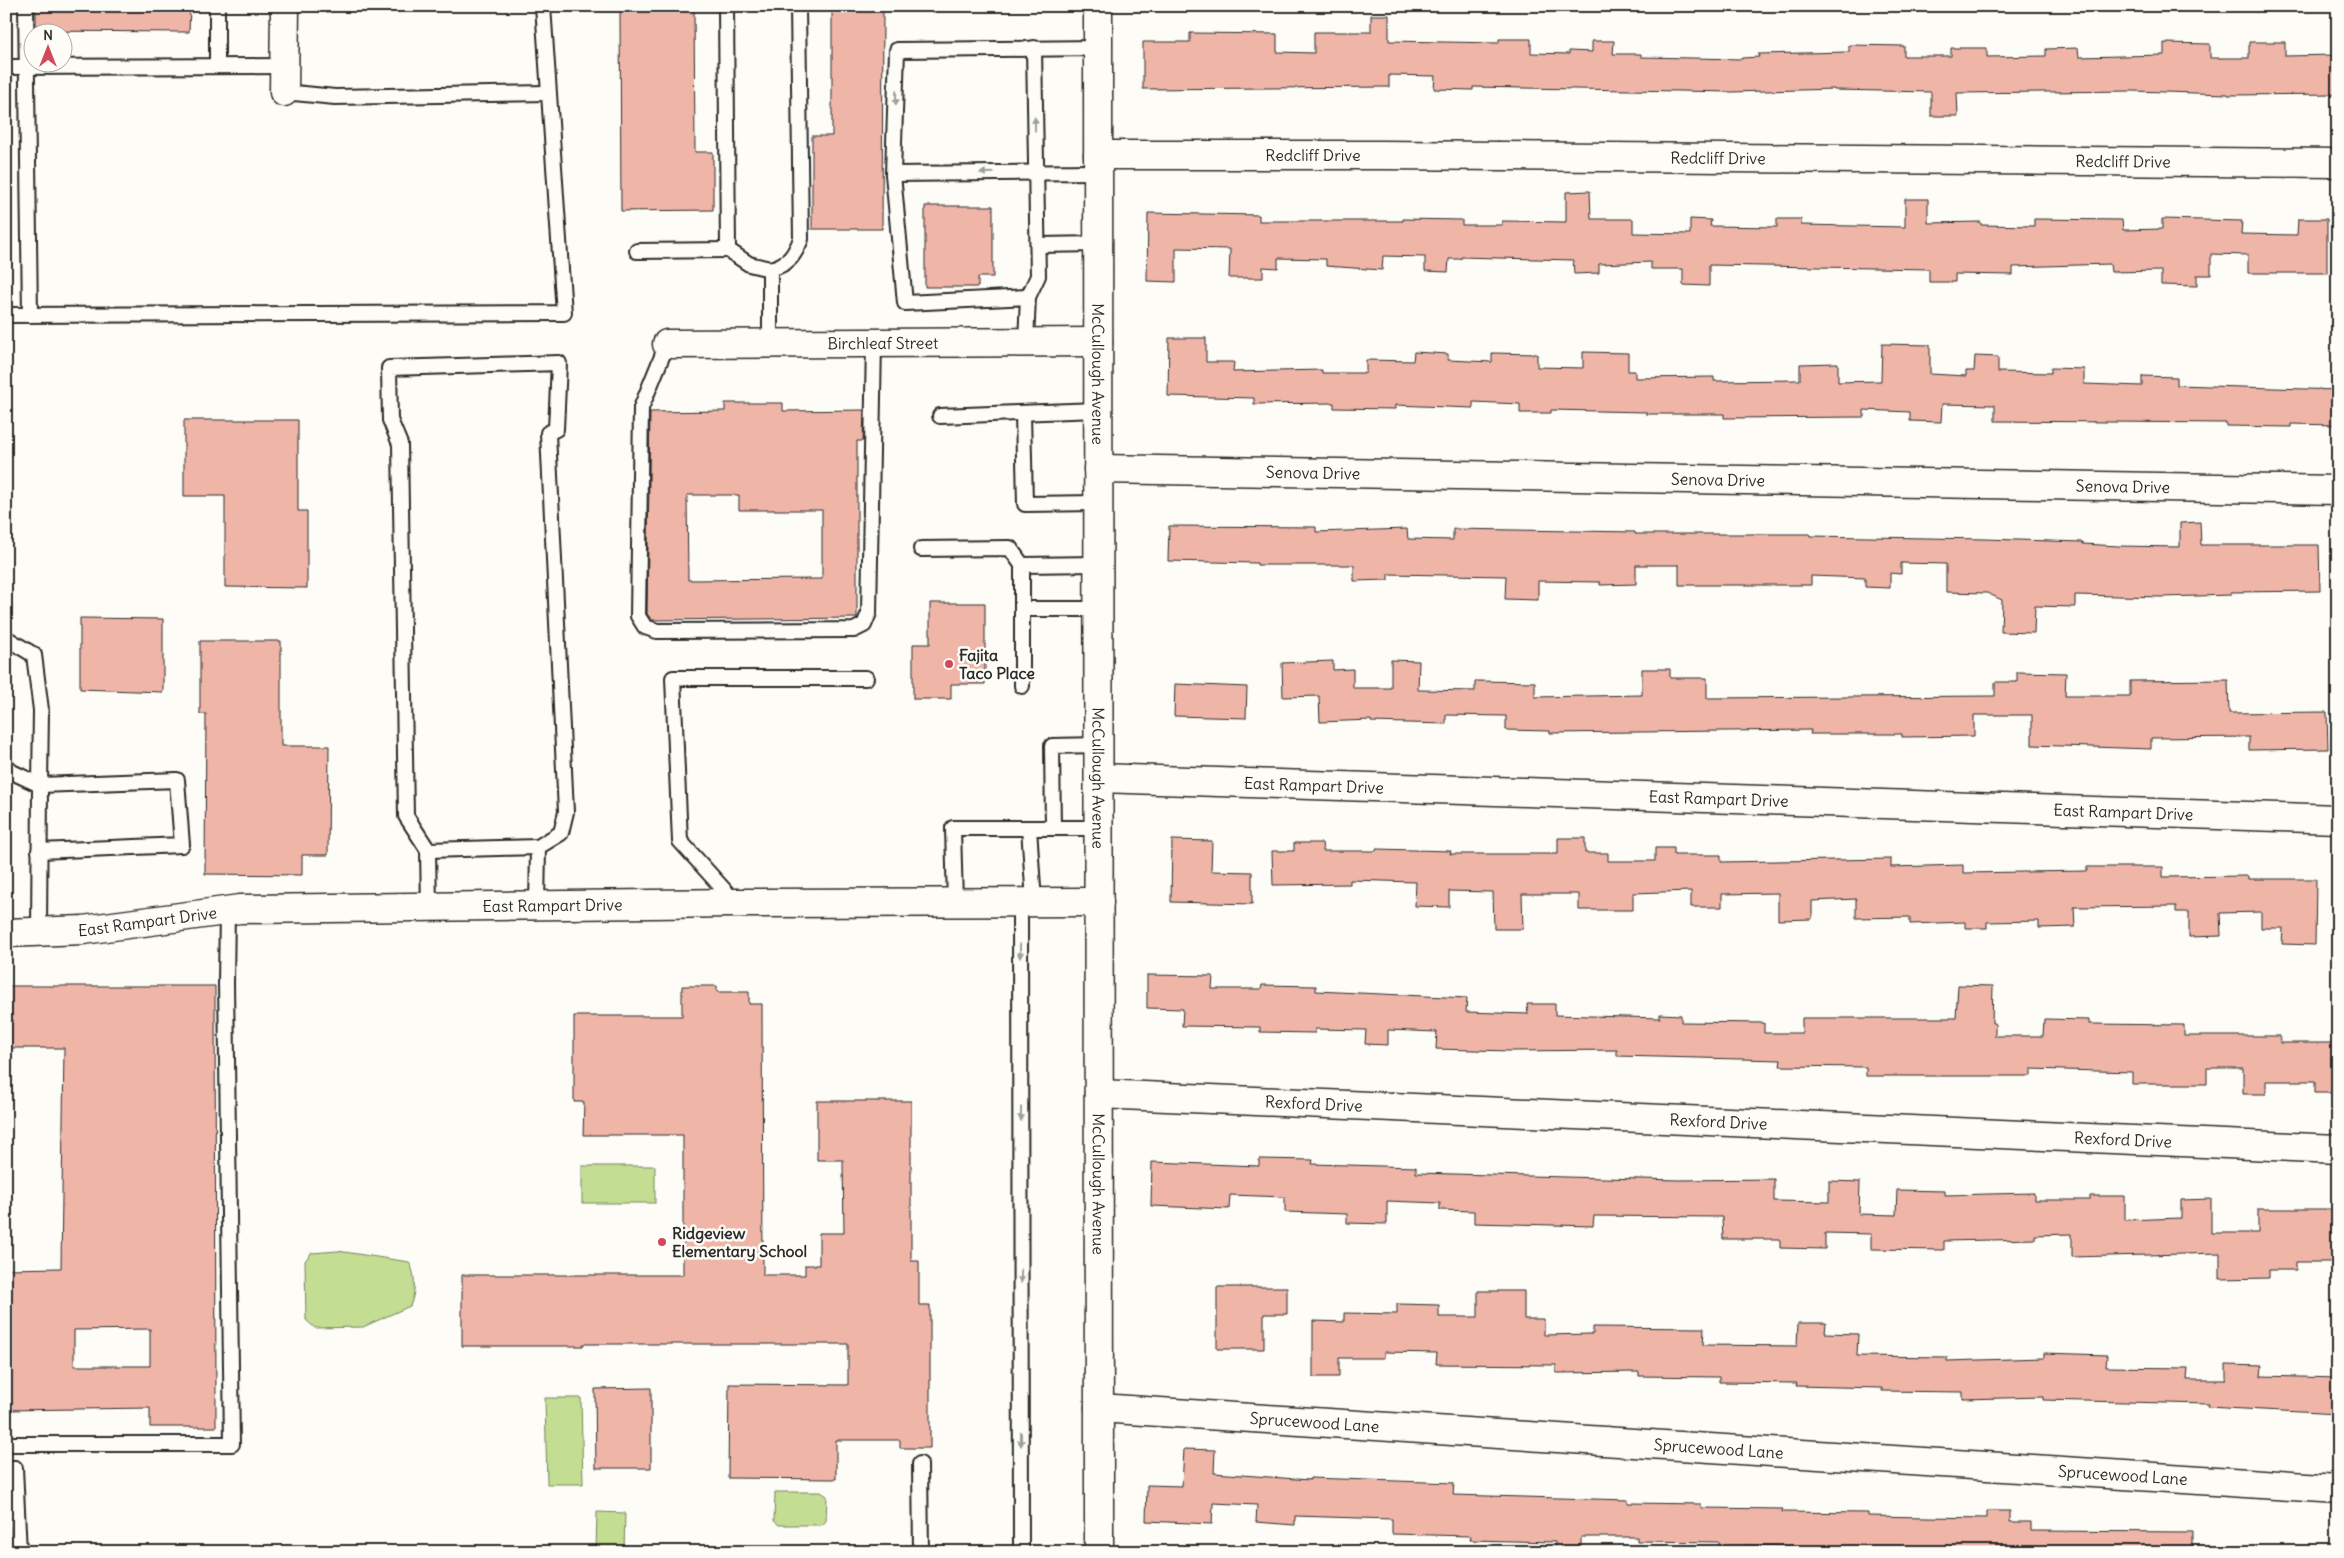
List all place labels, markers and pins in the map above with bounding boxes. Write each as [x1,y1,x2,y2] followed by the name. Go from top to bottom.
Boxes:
[959,645,1035,683] place label: Fajita Taco Place
[943,658,955,670] marker: Fajita Taco Place
[672,1223,807,1262] place label: Ridgeview Elementary School
[656,1236,668,1248] marker: Ridgeview Elementary School

